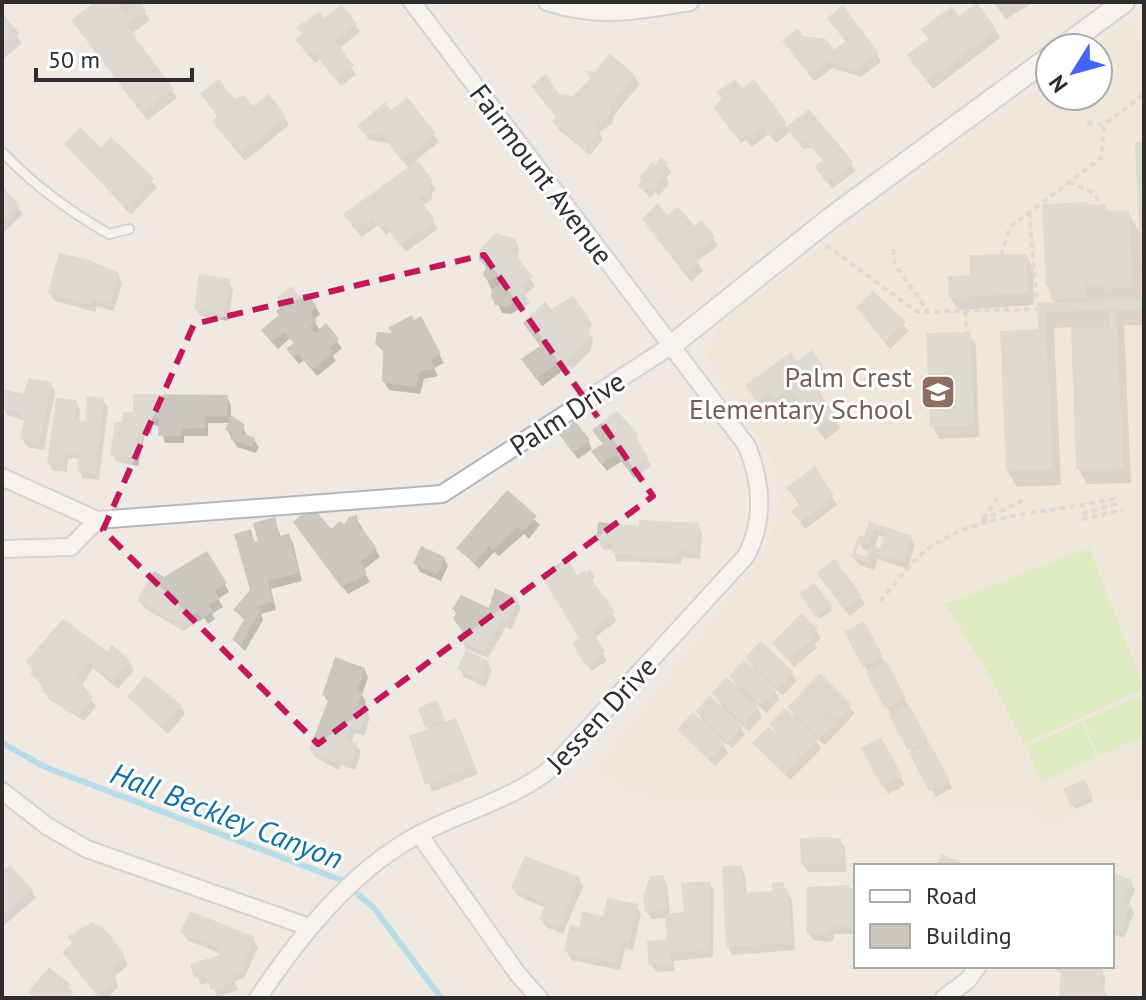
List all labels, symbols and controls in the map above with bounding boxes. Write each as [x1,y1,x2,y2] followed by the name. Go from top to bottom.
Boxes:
[36,32,192,82] scale bar
[1034,32,1114,112] north arrow
[48,44,100,75] text: 50 m
[1042,70,1074,98] text: N
[462,76,622,272] street label: Fairmount Avenue
[689,358,912,427] place label: Palm Crest Elementary School
[503,362,631,464] street label: Palm Drive
[919,373,957,411] school or university icon: Palm Crest Elementary School
[537,648,664,781] street label: Jessen Drive
[105,753,349,877] water label: Hall Beckley Canyon
[854,864,1114,968] legend
[926,880,977,911] text: Road
[926,920,1012,951] text: Building

